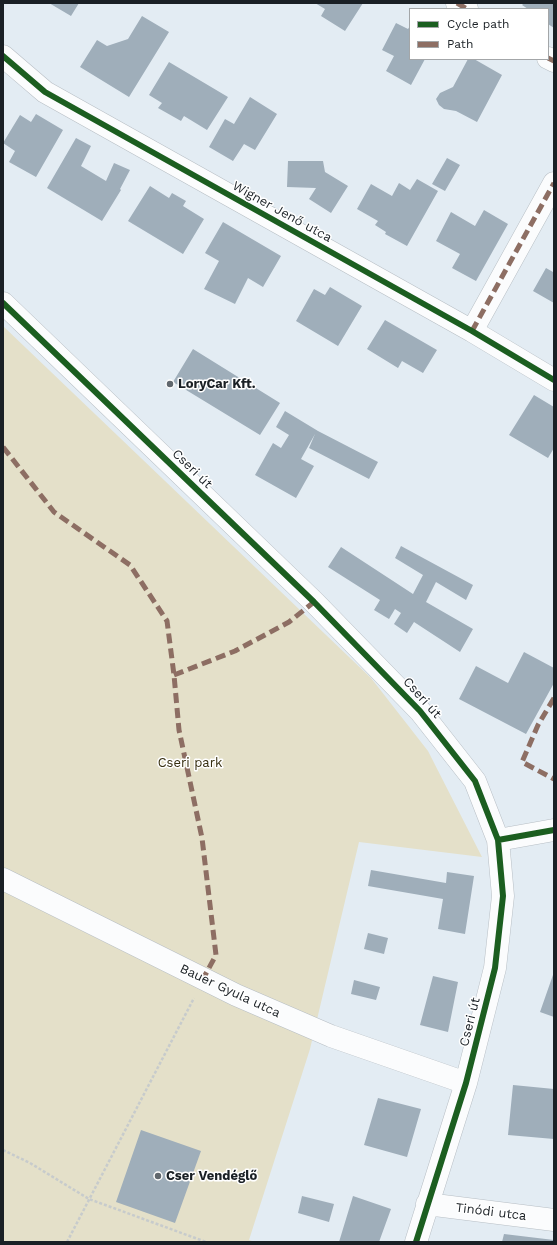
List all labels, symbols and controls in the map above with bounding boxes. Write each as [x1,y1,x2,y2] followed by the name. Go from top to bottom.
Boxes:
[409,8,549,60] legend
[447,17,509,31] text: Cycle path
[447,37,473,51] text: Path
[230,178,334,246] street label: Wigner Jenő utca
[178,376,256,392] place label: LoryCar Kft.
[165,379,175,389] marker: LoryCar Kft.
[169,446,215,492] street label: Cseri út
[399,674,445,722] street label: Cseri út
[158,755,222,771] park label: Cseri park
[177,961,283,1021] street label: Bauer Gyula utca
[456,996,484,1048] street label: Cseri út
[166,1168,257,1184] place label: Cser Vendéglő
[153,1171,163,1181] marker: Cser Vendéglő
[455,1200,527,1224] street label: Tinódi utca

